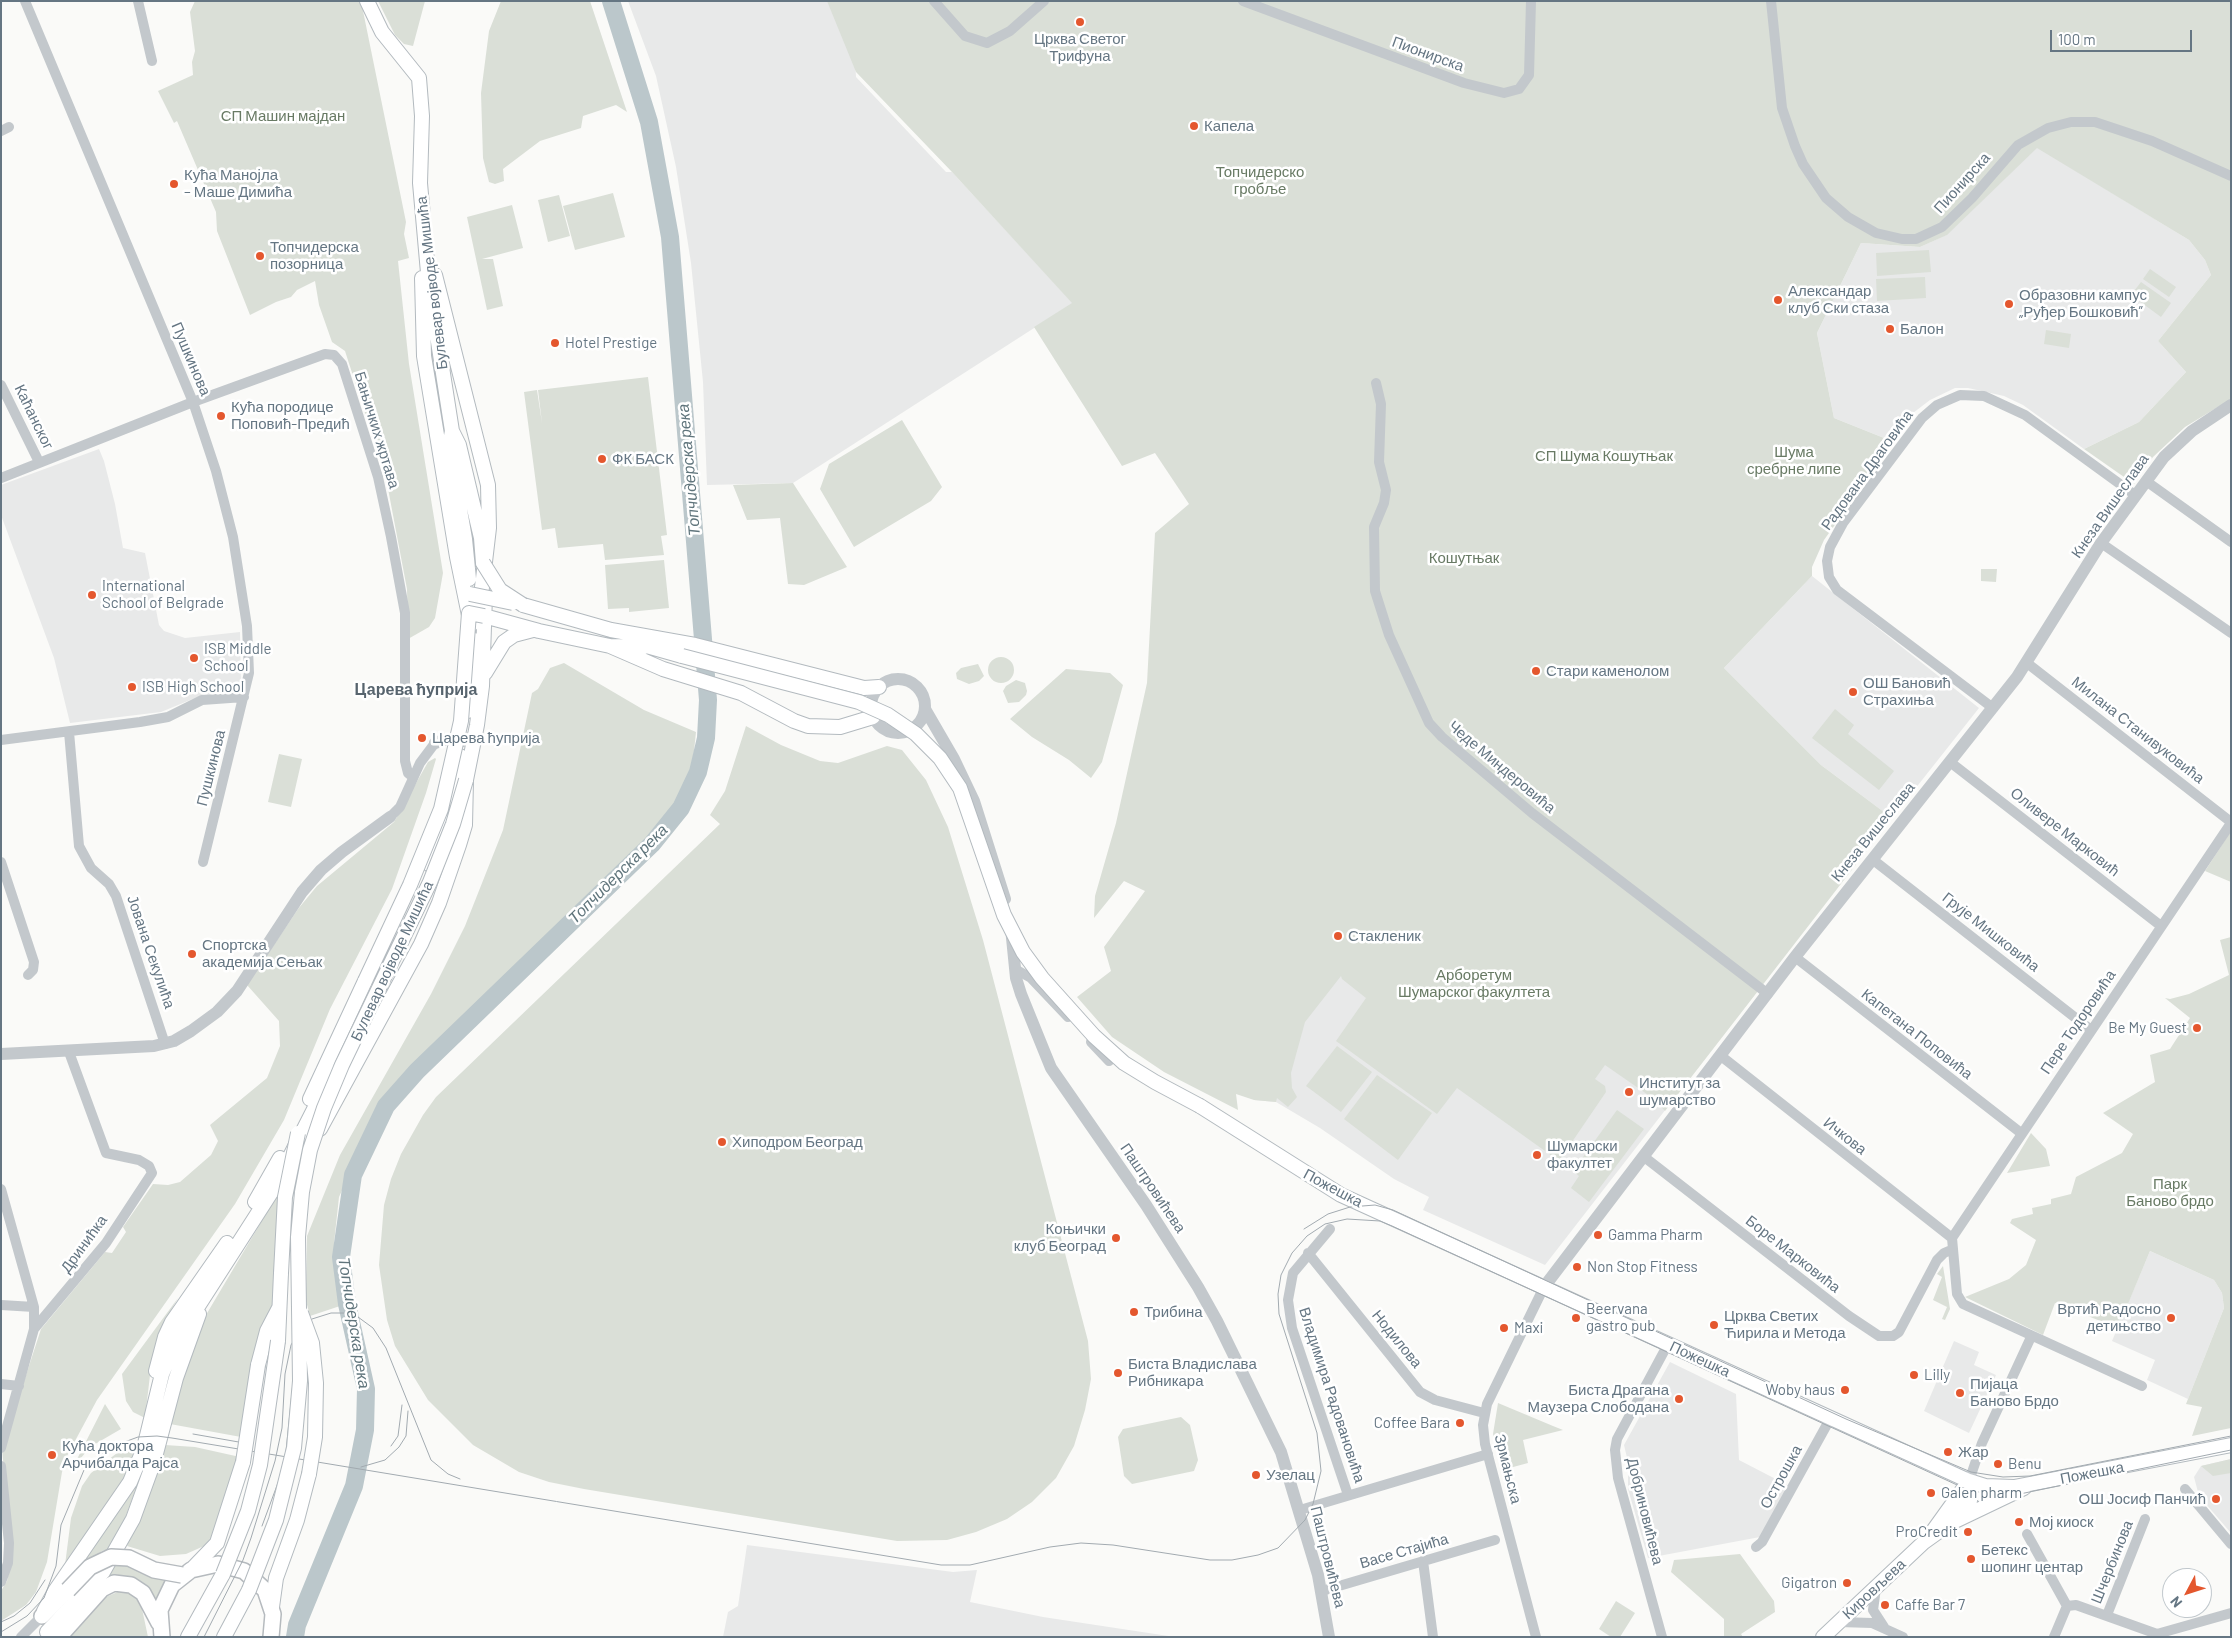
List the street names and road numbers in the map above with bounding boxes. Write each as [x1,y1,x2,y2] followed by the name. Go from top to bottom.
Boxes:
[1390,33,1466,75] street label: Пионирска
[1930,149,1994,217] street label: Пионирска
[412,195,452,371] street label: Булевар војводе Мишића
[167,320,215,398] street label: Пушкинова
[351,369,403,491] street label: Бањичких жртава
[11,382,57,452] street label: Каћанског
[1817,406,1917,534] street label: Радована Драговића
[2067,451,2153,561] street label: Кнеза Вишеслава
[2068,673,2208,787] street label: Милана Станивуковића
[1445,717,1559,817] street label: Чеде Миндеровића
[193,728,229,808] street label: Пушкинова
[1827,779,1919,885] street label: Кнеза Вишеслава
[2007,784,2123,880] street label: Оливере Марковић
[347,878,437,1044] street label: Булевар војводе Мишића
[1939,888,2043,976] street label: Грује Мишковића
[123,893,179,1011] street label: Јована Секулића
[2037,967,2119,1077] street label: Пере Тодоровића
[1858,985,1976,1083] street label: Капетана Поповића
[1820,1114,1870,1158] street label: Ичкова
[1116,1140,1190,1236] street label: Паштровићева
[1300,1165,1366,1211] street label: Пожешка
[1742,1211,1844,1297] street label: Боре Марковића
[57,1212,111,1276] street label: Дринићка
[1295,1305,1369,1485] street label: Владимира Радовановића
[1368,1306,1426,1372] street label: Нодилова
[1667,1337,1733,1381] street label: Пожешка
[1491,1432,1525,1506] street label: Зрмањска
[1756,1442,1806,1512] street label: Острошка
[1623,1456,1667,1566] street label: Добриновићева
[2059,1458,2125,1488] street label: Пожешка
[1307,1504,1349,1610] street label: Паштровићева
[2087,1518,2137,1606] street label: Шчербинова
[1358,1530,1450,1572] street label: Васе Стајића
[1839,1555,1909,1623] street label: Кировљева

